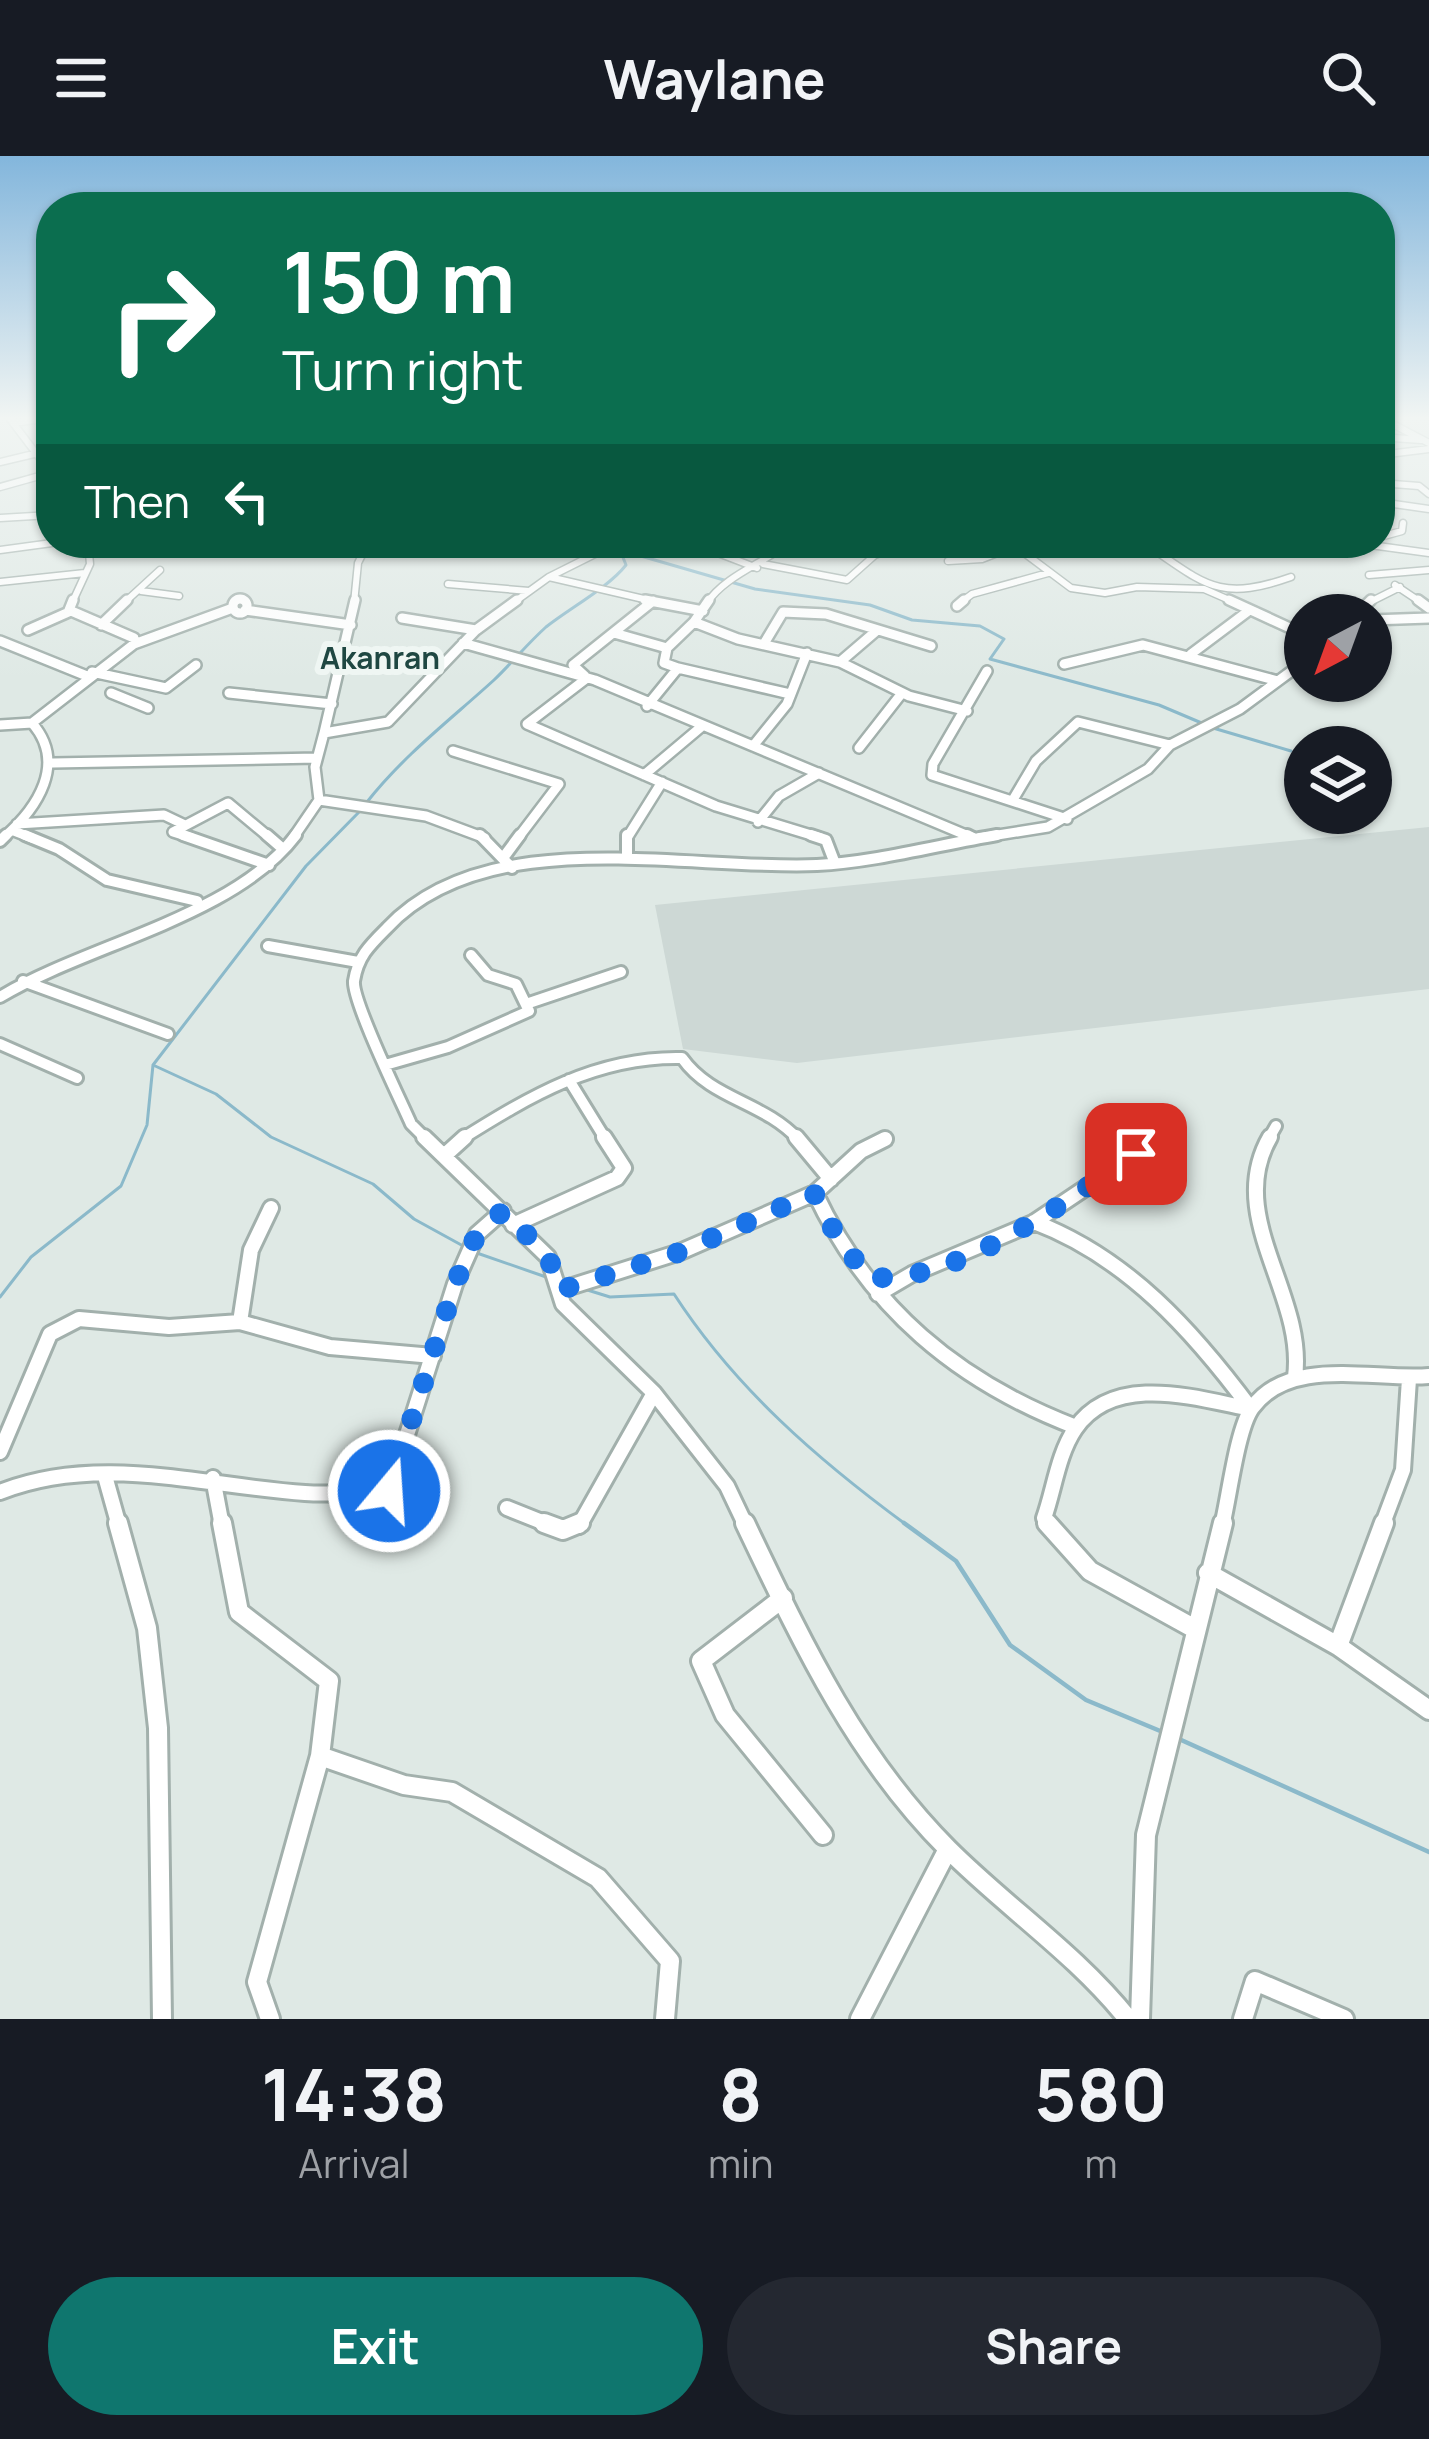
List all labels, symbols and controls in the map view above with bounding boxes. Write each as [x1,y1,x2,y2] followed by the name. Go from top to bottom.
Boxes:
[603,41,826,115] text: Waylane
[48,45,114,111] icon: menu
[1315,45,1381,111] icon: search
[282,223,516,338] text: 150 m
[84,240,240,396] icon: right
[282,332,524,406] text: Turn right
[214,468,280,534] icon: left
[84,470,190,532] text: Then
[1284,594,1392,702] north arrow
[1284,594,1392,834] map controls
[320,637,440,678] district label: Akanran
[1284,726,1392,834] button: layers
[1085,1103,1187,1205] pin
[1103,1121,1169,1187] icon: arrive
[326,1428,452,1554] position arrow
[261,2044,447,2143] text: 14:38
[719,2044,763,2143] text: 8
[1034,2044,1168,2143] text: 580
[298,2136,410,2190] text: Arrival
[708,2136,773,2190] text: min
[1085,2136,1118,2190] text: m
[48,2277,703,2415] button: Exit
[727,2277,1381,2415] button: Share

